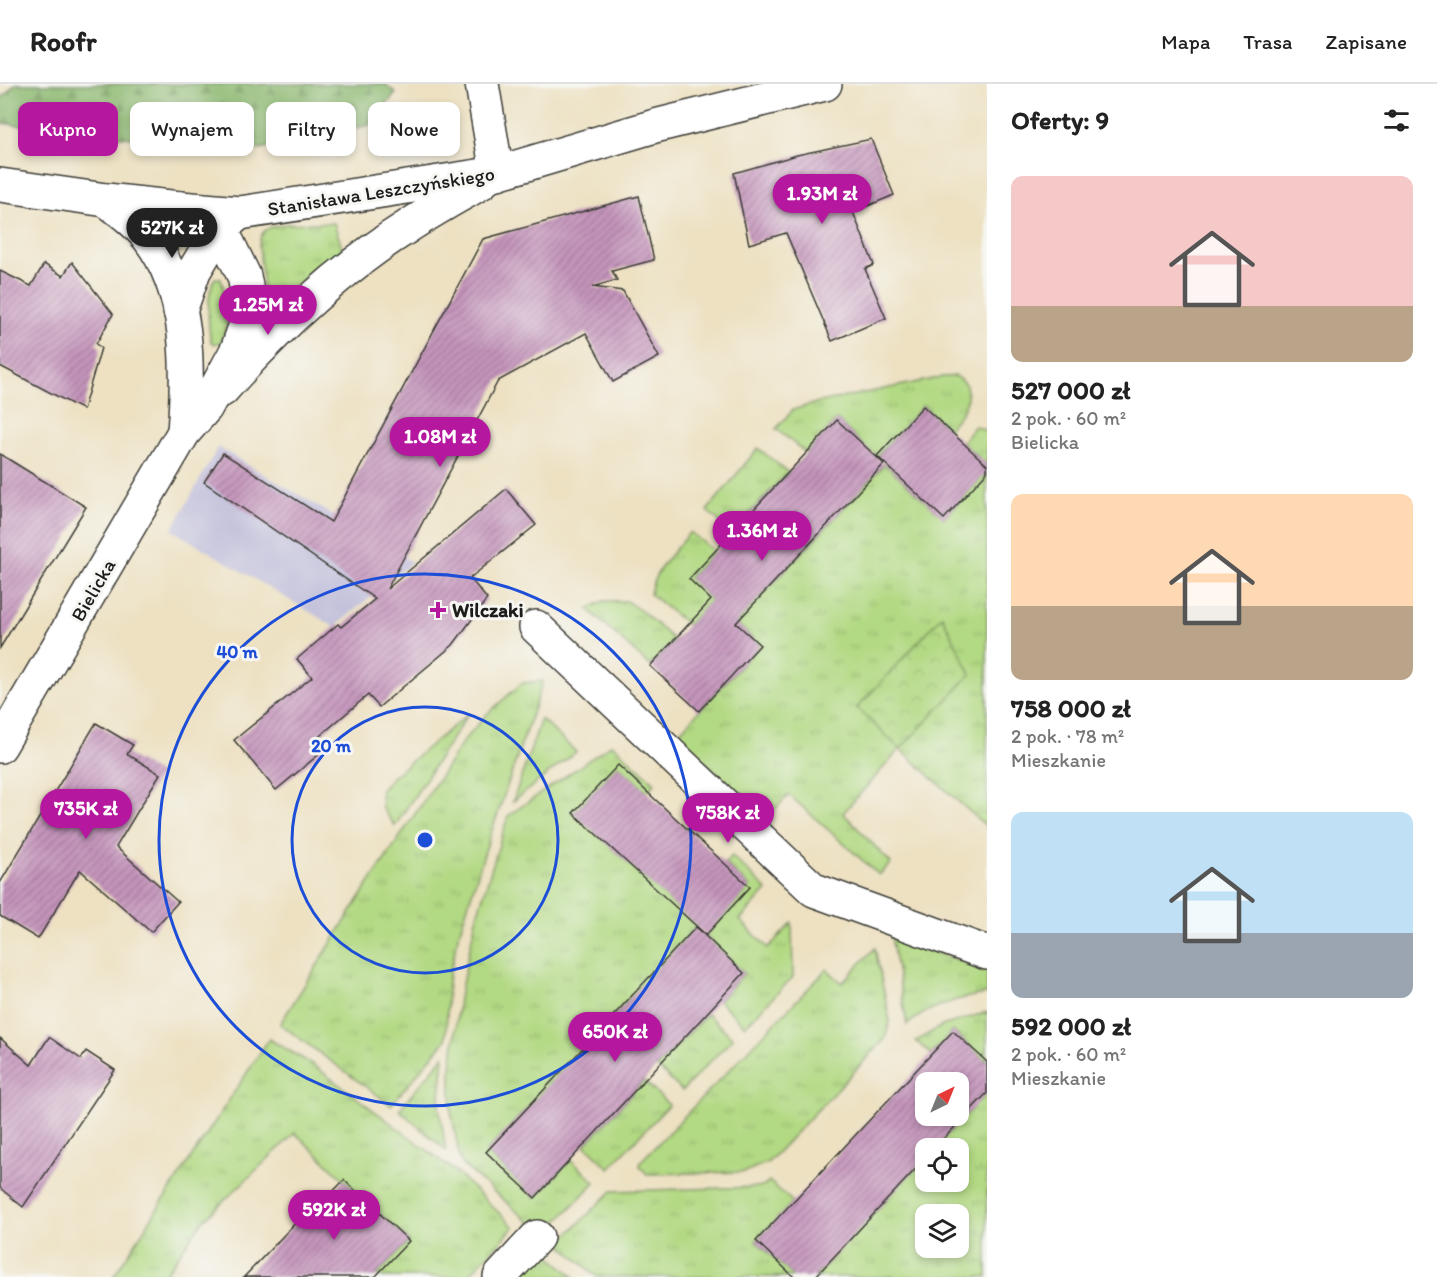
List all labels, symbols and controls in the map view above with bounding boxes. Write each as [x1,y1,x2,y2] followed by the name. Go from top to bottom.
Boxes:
[30,24,96,58] text: Roofr
[1161,29,1210,54] text: Mapa
[1243,29,1292,54] text: Trasa
[1325,29,1407,54] text: Zapisane
[18,102,118,156] chip: Kupno
[130,102,254,156] chip: Wynajem
[266,102,356,156] chip: Filtry
[368,102,460,156] chip: Nowe
[1011,104,1109,136] text: Oferty: 9
[1380,104,1413,137] icon: filters
[266,161,496,221] street label: Stanisława Leszczyńskiego
[760,174,884,225] pin: 1.93M zł
[787,181,857,205] text: 1.93M zł
[117,208,227,259] pin: 527K zł
[140,215,204,239] text: 527K zł
[1158,215,1266,323] icon: home
[206,285,330,336] pin: 1.25M zł
[233,292,303,316] text: 1.25M zł
[1011,374,1130,406] text: 527 000 zł
[1011,406,1126,430] text: 2 pok. · 60 m²
[378,417,502,468] pin: 1.08M zł
[404,424,476,448] text: 1.08M zł
[1011,430,1079,454] text: Bielicka
[700,511,824,562] pin: 1.36M zł
[727,518,797,542] text: 1.36M zł
[1158,533,1266,641] icon: home
[66,554,121,626] street label: Bielicka
[452,598,524,622] place label: Wilczaki
[429,601,447,619] marker: Wilczaki
[216,641,258,663] text: 40 m
[1011,692,1131,724] text: 758 000 zł
[1011,724,1124,748] text: 2 pok. · 78 m²
[311,735,352,757] text: 20 m
[1011,748,1106,772] text: Mieszkanie
[31,789,141,840] pin: 735K zł
[673,793,783,844] pin: 758K zł
[54,796,118,820] text: 735K zł
[696,800,760,824] text: 758K zł
[415,830,435,850] centre of rings
[1158,851,1266,959] icon: home
[1011,1010,1131,1042] text: 592 000 zł
[560,1012,670,1063] pin: 650K zł
[582,1019,648,1043] text: 650K zł
[1011,1042,1126,1066] text: 2 pok. · 60 m²
[1011,1066,1106,1090] text: Mieszkanie
[915,1072,969,1126] north arrow
[915,1072,969,1258] map controls
[915,1138,969,1192] button: locate
[279,1190,389,1241] pin: 592K zł
[302,1197,366,1221] text: 592K zł
[915,1204,969,1258] button: layers

